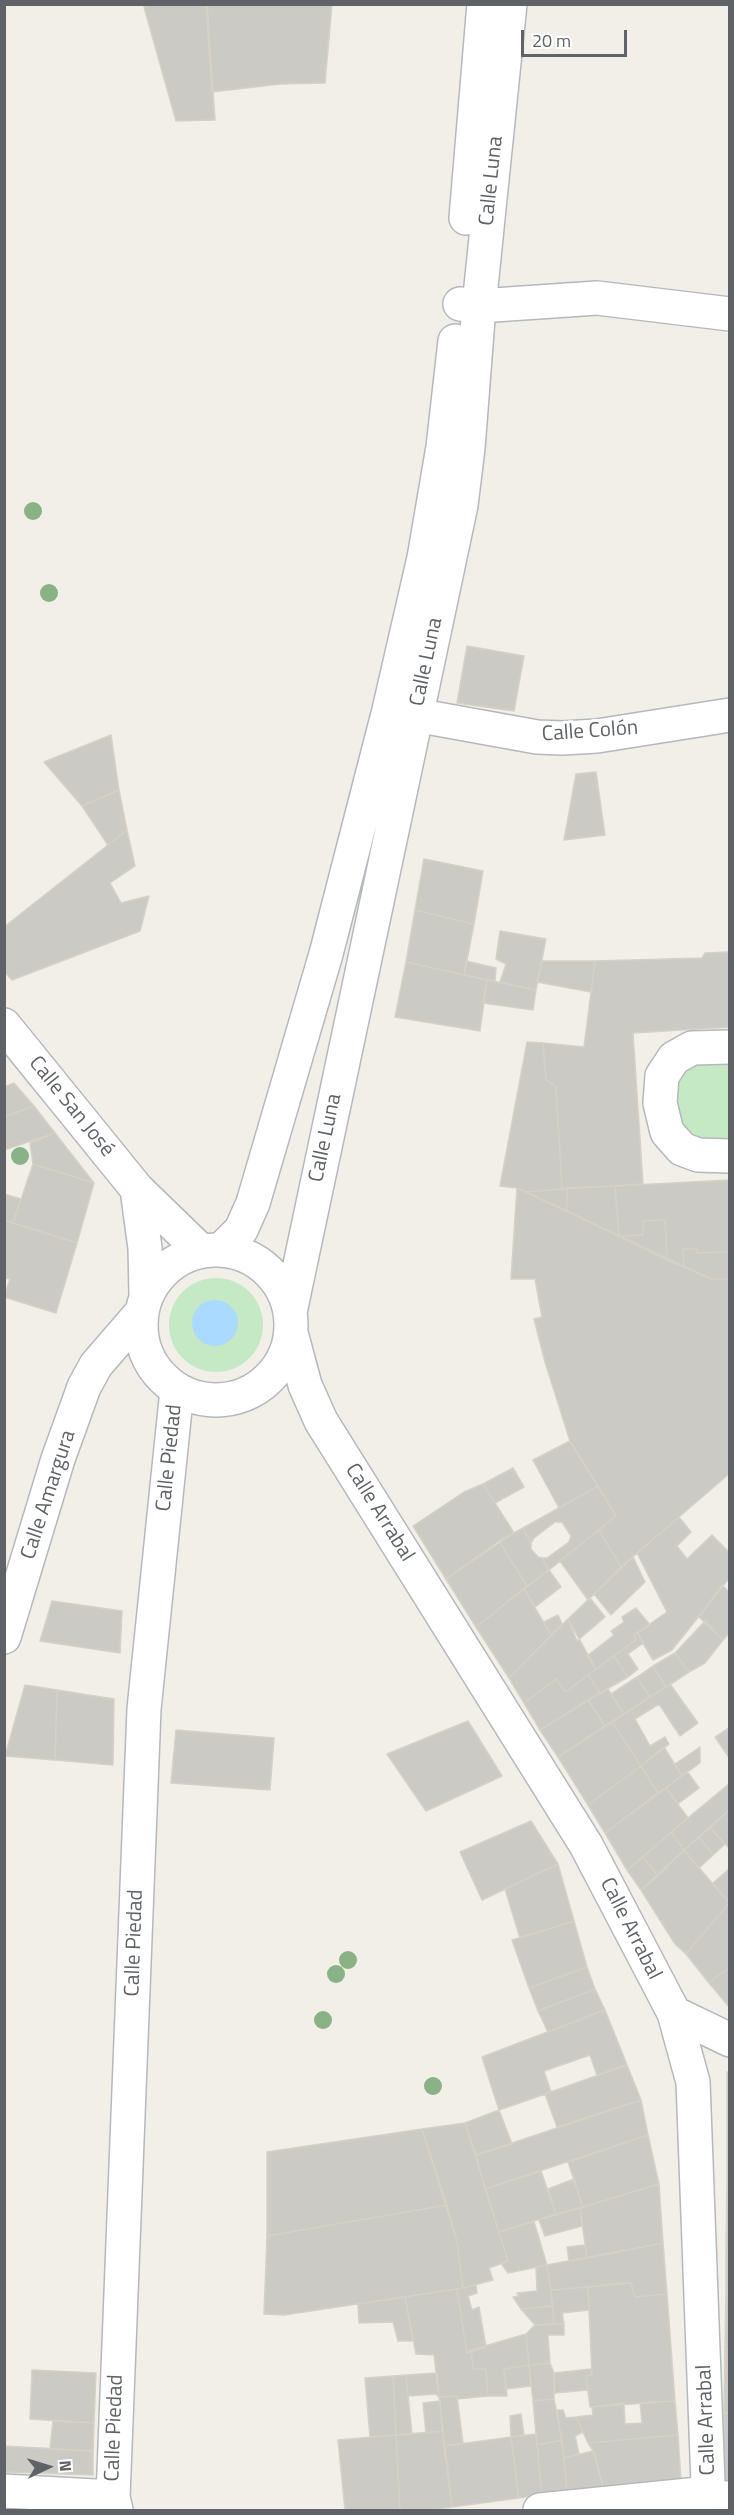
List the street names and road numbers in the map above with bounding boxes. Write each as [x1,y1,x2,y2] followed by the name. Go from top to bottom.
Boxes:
[475,135,509,227] street label: Calle Luna
[405,615,449,709] street label: Calle Luna
[541,716,639,748] street label: Calle Colón
[23,1052,119,1162] street label: Calle San José
[304,1091,348,1185] street label: Calle Luna
[152,1403,188,1513] street label: Calle Piedad
[16,1427,82,1563] street label: Calle Amargura
[339,1459,419,1567] street label: Calle Arrabal
[594,1874,666,1984] street label: Calle Arrabal
[121,1889,149,1997] street label: Calle Piedad
[692,2364,722,2476] street label: Calle Arrabal
[101,2374,129,2482] street label: Calle Piedad

